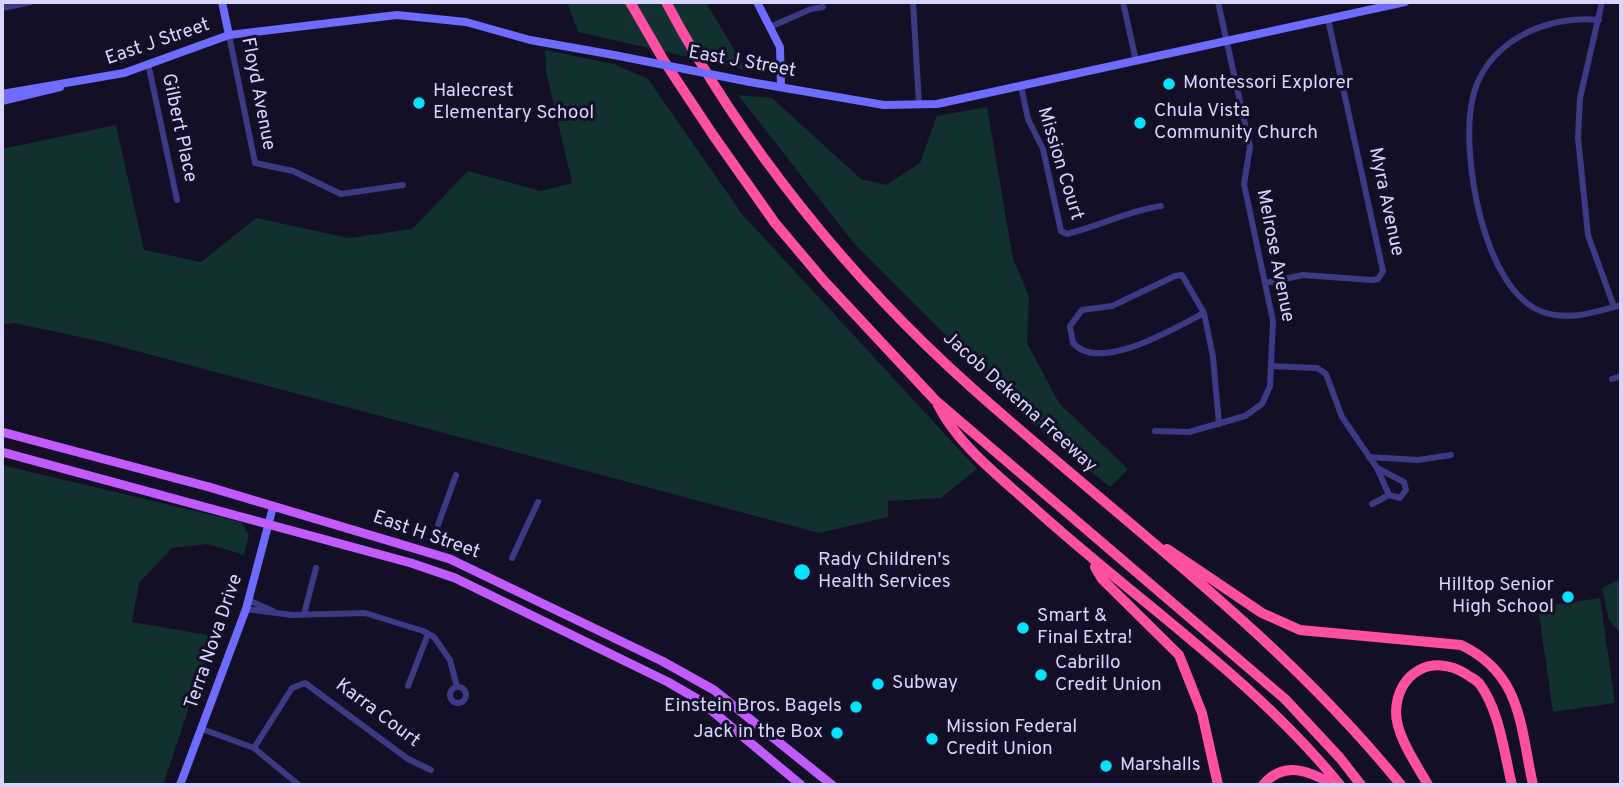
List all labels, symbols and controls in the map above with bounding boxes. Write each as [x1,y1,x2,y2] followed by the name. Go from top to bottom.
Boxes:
[103,15,213,71] street label: East J Street
[235,35,279,153] street label: Floyd Avenue
[686,42,798,84] street label: East J Street
[155,71,201,185] street label: Gilbert Place
[1183,73,1353,95] place label: Montessori Explorer
[1161,76,1177,92] marker: Montessori Explorer
[433,81,594,125] place label: Halecrest Elementary School
[411,95,427,111] marker: Halecrest Elementary School
[1154,101,1318,145] place label: Chula Vista Community Church
[1031,105,1087,223] street label: Mission Court
[1132,115,1148,131] marker: Chula Vista Community Church
[1362,146,1408,258] street label: Myra Avenue
[1250,188,1298,324] street label: Melrose Avenue
[937,328,1101,478] street label: Jacob Dekema Freeway
[369,507,483,565] street label: East H Street
[818,550,951,594] place label: Rady Children's Health Services
[792,562,812,582] marker: Rady Children's Health Services
[181,571,249,713] street label: Terra Nova Drive
[1438,575,1554,619] place label: Hilltop Senior High School
[1560,589,1576,605] marker: Hilltop Senior High School
[1037,606,1132,650] place label: Smart & Final Extra!
[1015,620,1031,636] marker: Smart & Final Extra!
[1055,653,1162,697] place label: Cabrillo Credit Union
[1033,667,1049,683] marker: Cabrillo Credit Union
[892,673,958,695] place label: Subway
[330,675,424,753] street label: Karra Court
[870,676,886,692] marker: Subway
[664,696,842,718] place label: Einstein Bros. Bagels
[848,699,864,715] marker: Einstein Bros. Bagels
[946,717,1077,761] place label: Mission Federal Credit Union
[693,722,823,744] place label: Jack in the Box
[829,725,845,741] marker: Jack in the Box
[924,731,940,747] marker: Mission Federal Credit Union
[1120,755,1201,777] place label: Marshalls
[1098,758,1114,774] marker: Marshalls

